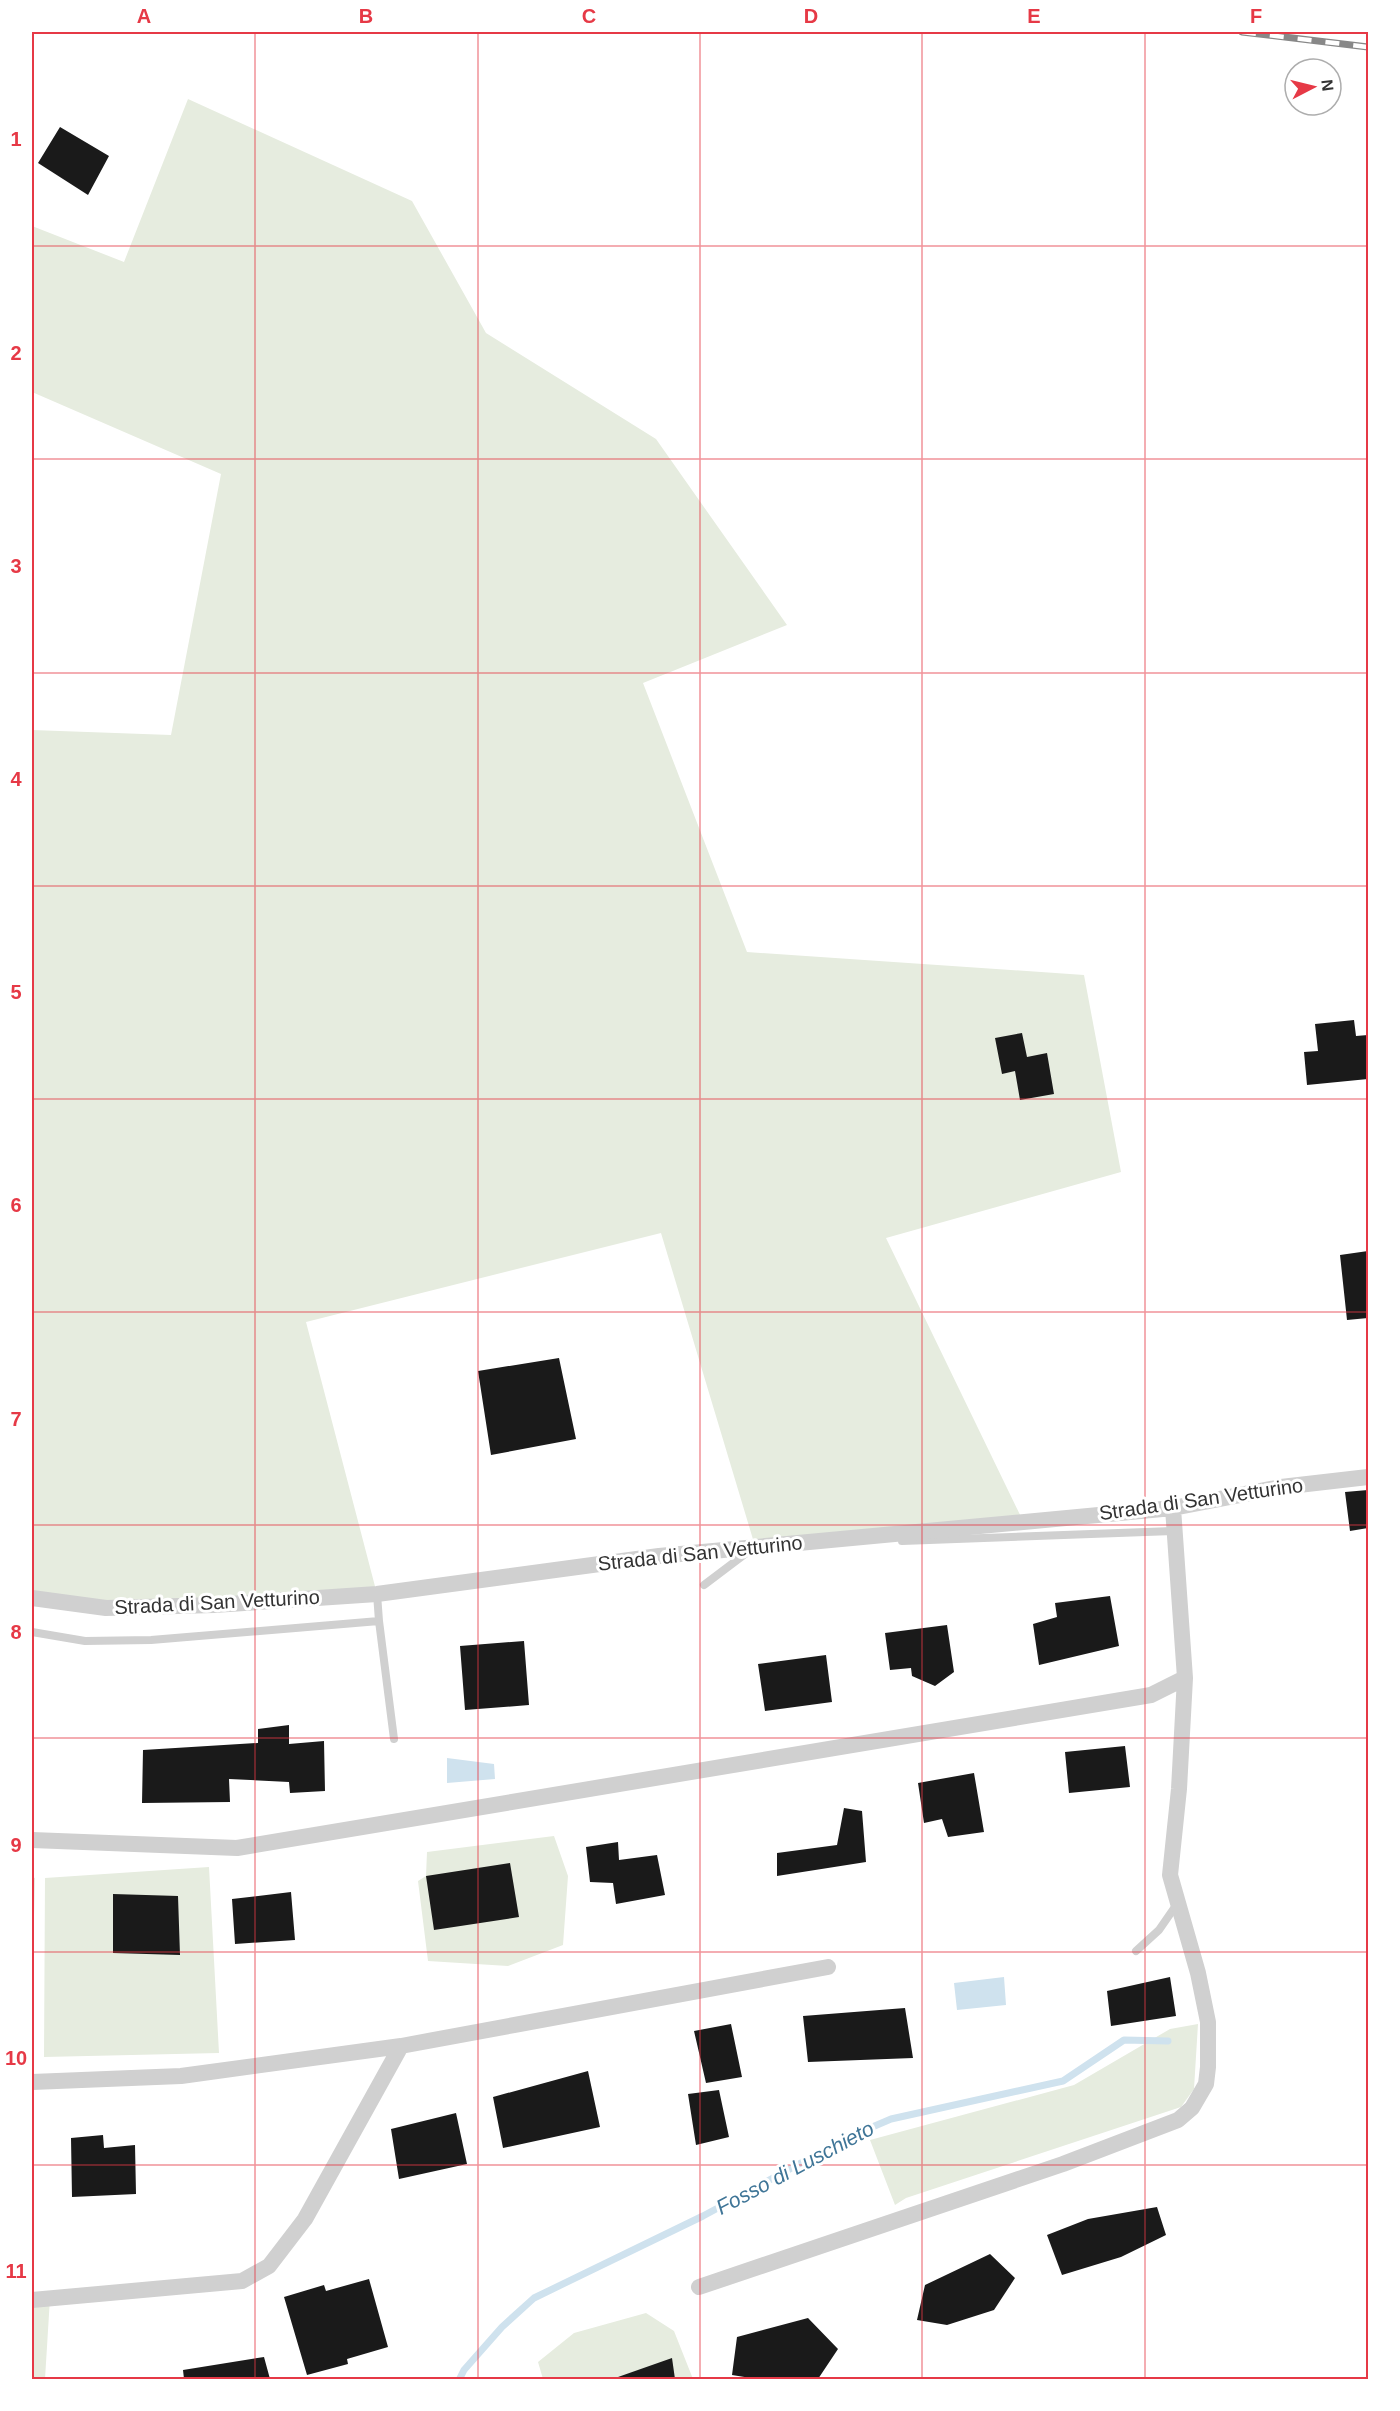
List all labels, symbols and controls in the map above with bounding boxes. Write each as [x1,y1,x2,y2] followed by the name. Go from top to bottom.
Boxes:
[137,5,151,27] text: A
[359,5,373,27] text: B
[582,5,596,27] text: C
[804,5,818,27] text: D
[1027,5,1041,27] text: E
[1250,5,1262,27] text: F
[1283,57,1343,117] north arrow
[1318,78,1337,92] text: N
[10,128,22,150] text: 1
[10,342,22,364] text: 2
[10,555,22,577] text: 3
[10,768,22,790] text: 4
[10,981,22,1003] text: 5
[10,1194,22,1216] text: 6
[10,1408,22,1430] text: 7
[1098,1474,1304,1524] street label: Strada di San Vetturino
[597,1531,803,1575] street label: Strada di San Vetturino
[114,1586,320,1618] street label: Strada di San Vetturino
[10,1621,22,1643] text: 8
[10,1834,22,1856] text: 9
[5,2047,27,2069] text: 10
[712,2116,878,2219] water label: Fosso di Luschieto
[5,2260,27,2282] text: 11

